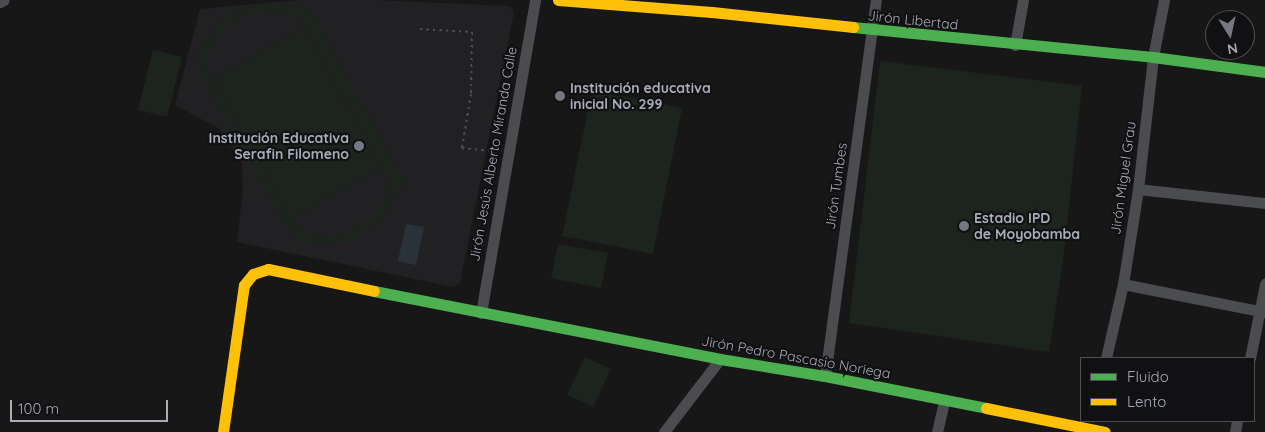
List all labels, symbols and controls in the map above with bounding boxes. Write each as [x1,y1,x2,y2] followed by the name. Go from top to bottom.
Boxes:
[867,7,959,33] street label: Jirón Libertad
[1205,10,1255,60] north arrow
[1226,39,1239,59] text: N
[466,45,520,263] street label: Jirón Jesús Alberto Miranda Calle
[570,80,711,112] place label: Institución educativa inicial No. 299
[554,90,566,102] marker: Institución educativa inicial No. 299
[1107,120,1139,236] street label: Jirón Miguel Grau
[209,130,349,162] place label: Institución Educativa Serafin Filomeno
[353,140,365,152] marker: Institución Educativa Serafin Filomeno
[822,142,850,230] street label: Jirón Tumbes
[974,210,1080,242] place label: Estadio IPD de Moyobamba
[958,220,970,232] marker: Estadio IPD de Moyobamba
[700,332,892,382] street label: Jirón Pedro Pascasio Noriega
[1080,357,1255,422] legend
[1127,367,1169,386] text: Fluido
[12,390,170,422] scale bar
[1127,392,1166,411] text: Lento
[18,399,59,418] text: 100 m

